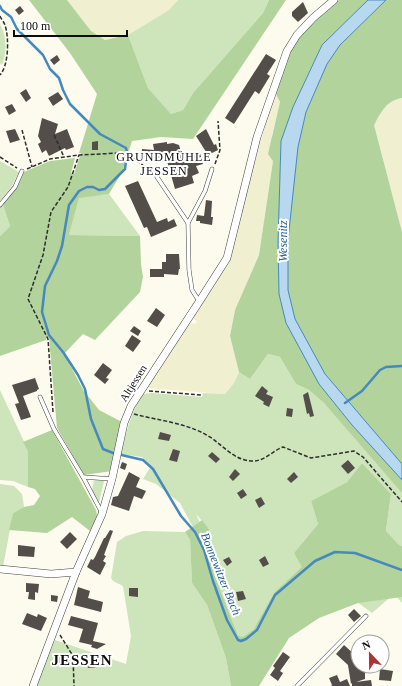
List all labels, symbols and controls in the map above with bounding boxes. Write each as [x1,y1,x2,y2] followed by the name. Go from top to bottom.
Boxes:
[14,12,127,38] scale bar
[20,19,51,33] text: 100 m
[116,150,212,178] district label: GRUNDMÜHLE JESSEN
[276,220,290,262] water label: Wesenitz
[117,362,149,404] street label: Altjessen
[198,531,244,617] water label: Bonnewitzer Bach
[350,634,390,674] north arrow
[360,638,372,652] text: N
[51,652,113,668] district label: JESSEN

